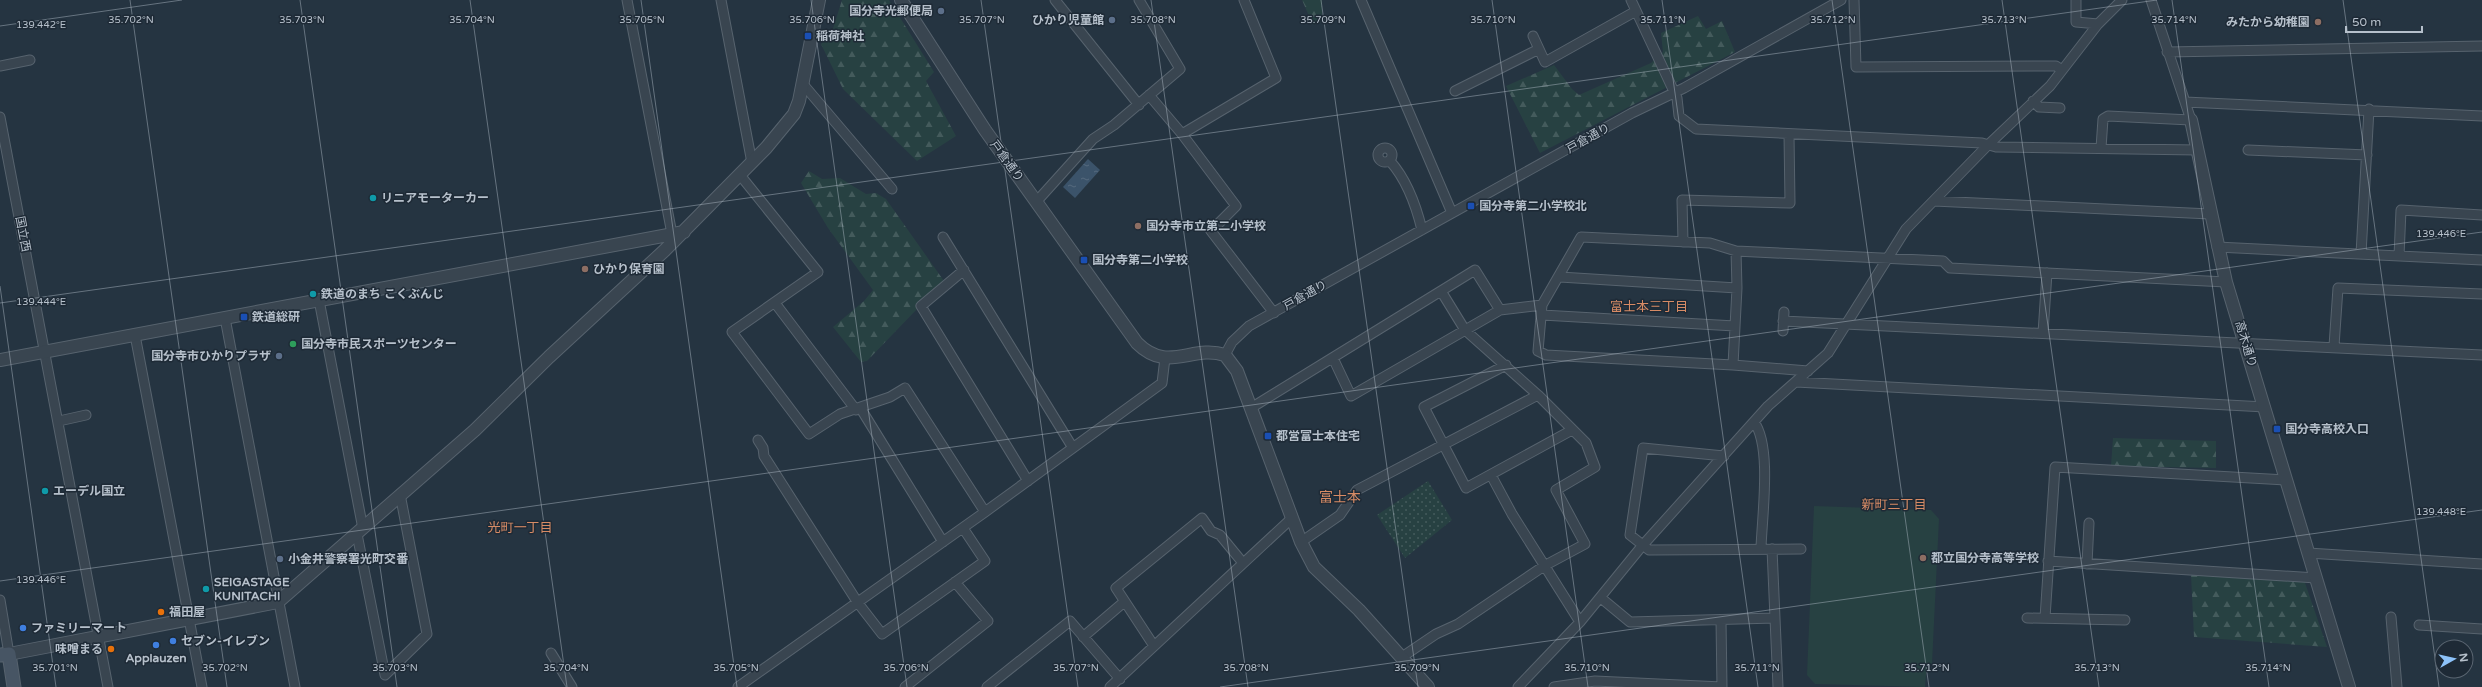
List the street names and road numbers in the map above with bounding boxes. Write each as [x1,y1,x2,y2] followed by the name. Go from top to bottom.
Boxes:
[1564,120,1612,156] street label: 戸倉通り
[987,137,1027,185] street label: 戸倉通り
[13,215,33,253] street label: 国立西
[1281,277,1329,313] street label: 戸倉通り
[2232,319,2260,369] street label: 高木通り

